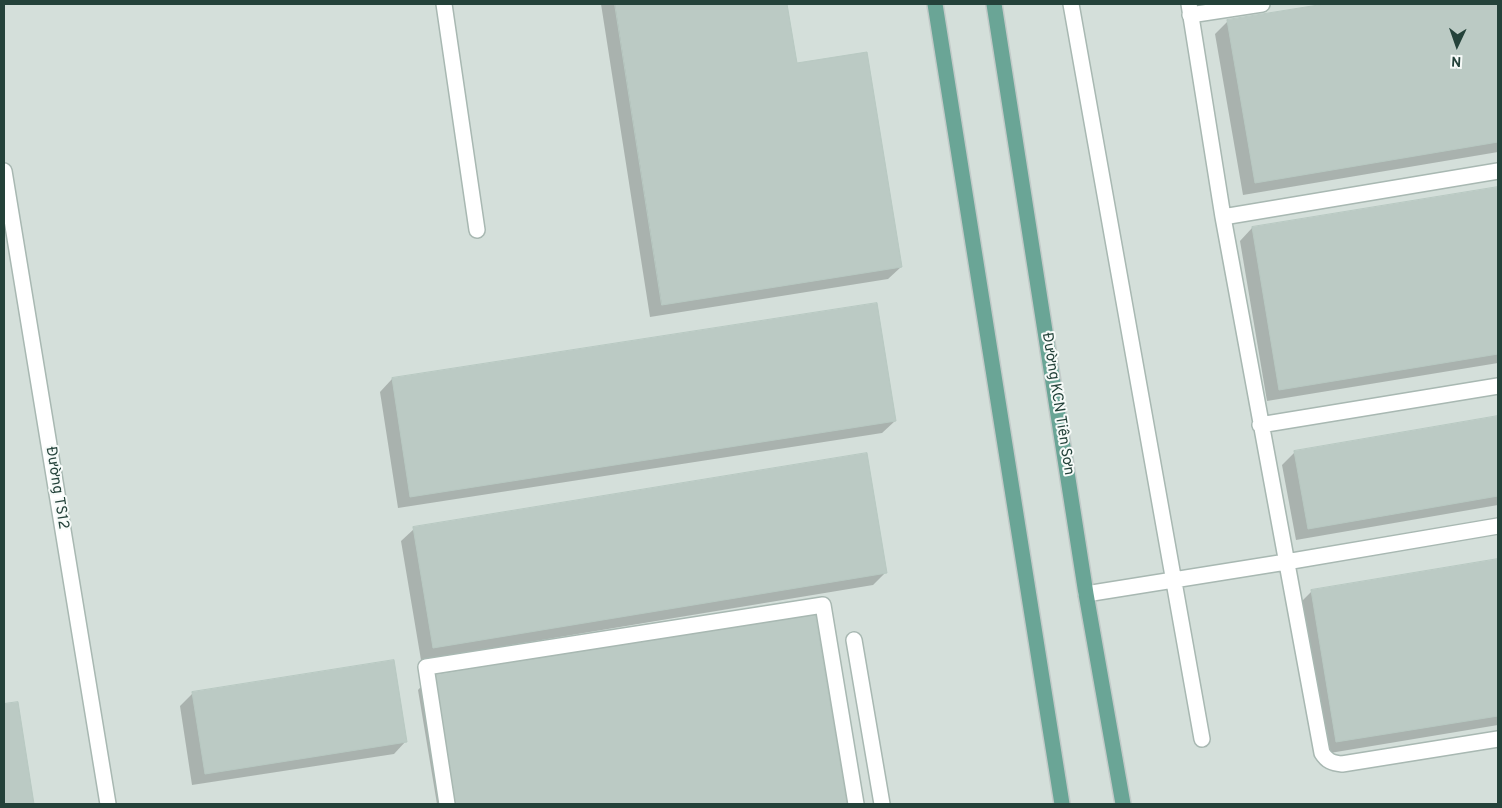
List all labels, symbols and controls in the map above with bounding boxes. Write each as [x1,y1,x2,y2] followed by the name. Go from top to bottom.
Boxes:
[1432,20,1482,70] north arrow
[1451,52,1462,69] text: N
[1037,331,1077,477] street label: Đường KCN Tiên Sơn
[41,445,71,531] street label: Đường TS12

